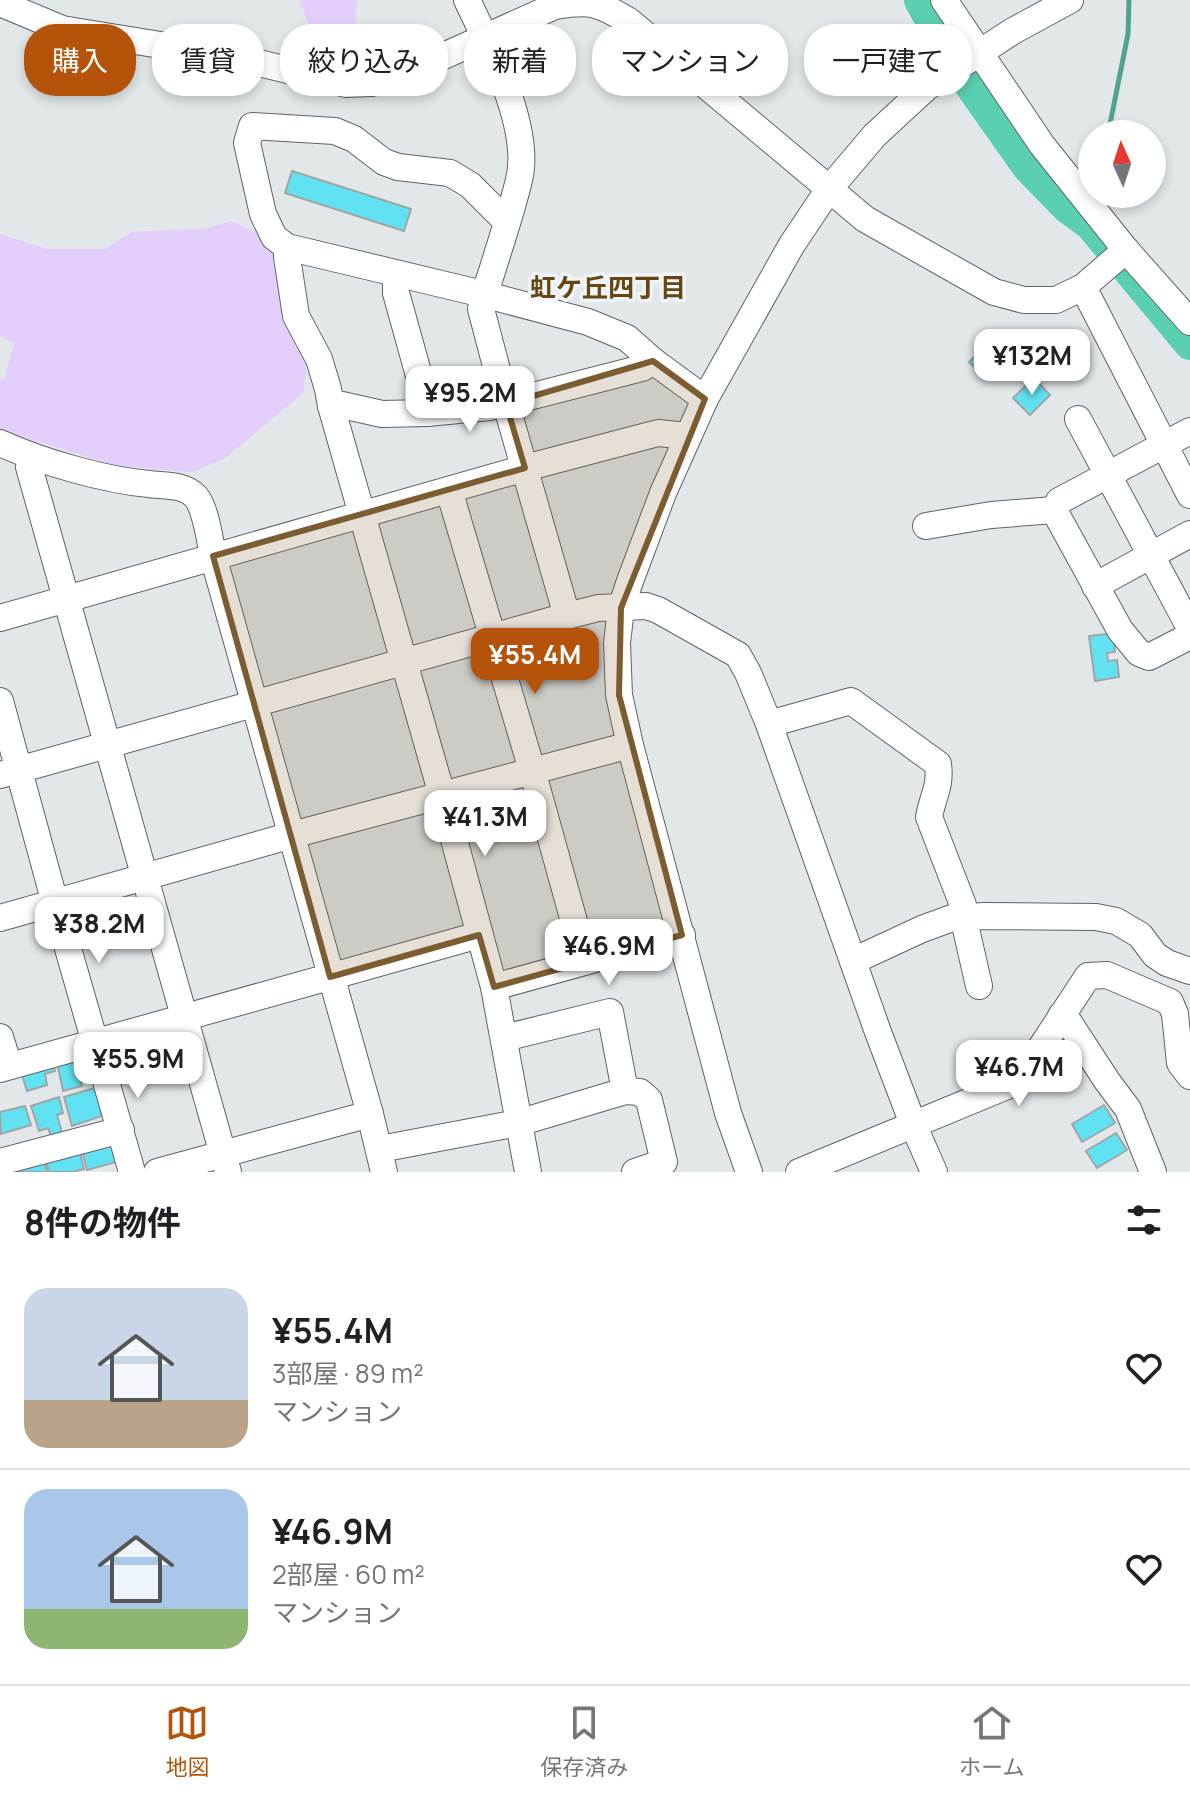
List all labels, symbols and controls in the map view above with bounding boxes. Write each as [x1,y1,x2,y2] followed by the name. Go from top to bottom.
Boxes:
[24,24,136,96] chip: 購入
[152,24,264,96] chip: 賃貸
[280,24,448,96] chip: 絞り込み
[464,24,576,96] chip: 新着
[592,24,788,96] chip: マンション
[804,24,972,96] chip: 一戸建て
[1078,120,1166,208] north arrow
[1078,120,1166,208] map controls
[530,269,686,305] district label: 虹ケ丘四丁目
[976,329,1088,397] pin: ¥132M
[992,337,1072,373] text: ¥132M
[405,366,535,434] pin: ¥95.2M
[424,374,516,410] text: ¥95.2M
[470,628,600,696] pin: ¥55.4M
[489,636,581,672] text: ¥55.4M
[420,790,550,858] pin: ¥41.3M
[442,798,528,834] text: ¥41.3M
[34,897,164,965] pin: ¥38.2M
[53,905,145,941] text: ¥38.2M
[544,919,674,987] pin: ¥46.9M
[563,927,655,963] text: ¥46.9M
[73,1032,203,1100] pin: ¥55.9M
[92,1040,184,1076] text: ¥55.9M
[954,1040,1084,1108] pin: ¥46.7M
[974,1048,1064,1084] text: ¥46.7M
[1122,1198,1166,1242] icon: filters
[24,1199,181,1245] text: 8件の物件
[272,1307,393,1353] text: ¥55.4M
[88,1320,184,1416] icon: home
[1122,1346,1166,1390] icon: heart
[272,1355,424,1391] text: 3部屋 · 89 m²
[272,1393,402,1429] text: マンション
[272,1508,393,1554] text: ¥46.9M
[88,1521,184,1617] icon: home
[1122,1547,1166,1591] icon: heart
[272,1556,425,1592] text: 2部屋 · 60 m²
[272,1594,402,1630] text: マンション
[165,1701,209,1782] tab: 地図
[540,1701,628,1782] tab: 保存済み
[959,1701,1025,1782] tab: ホーム

